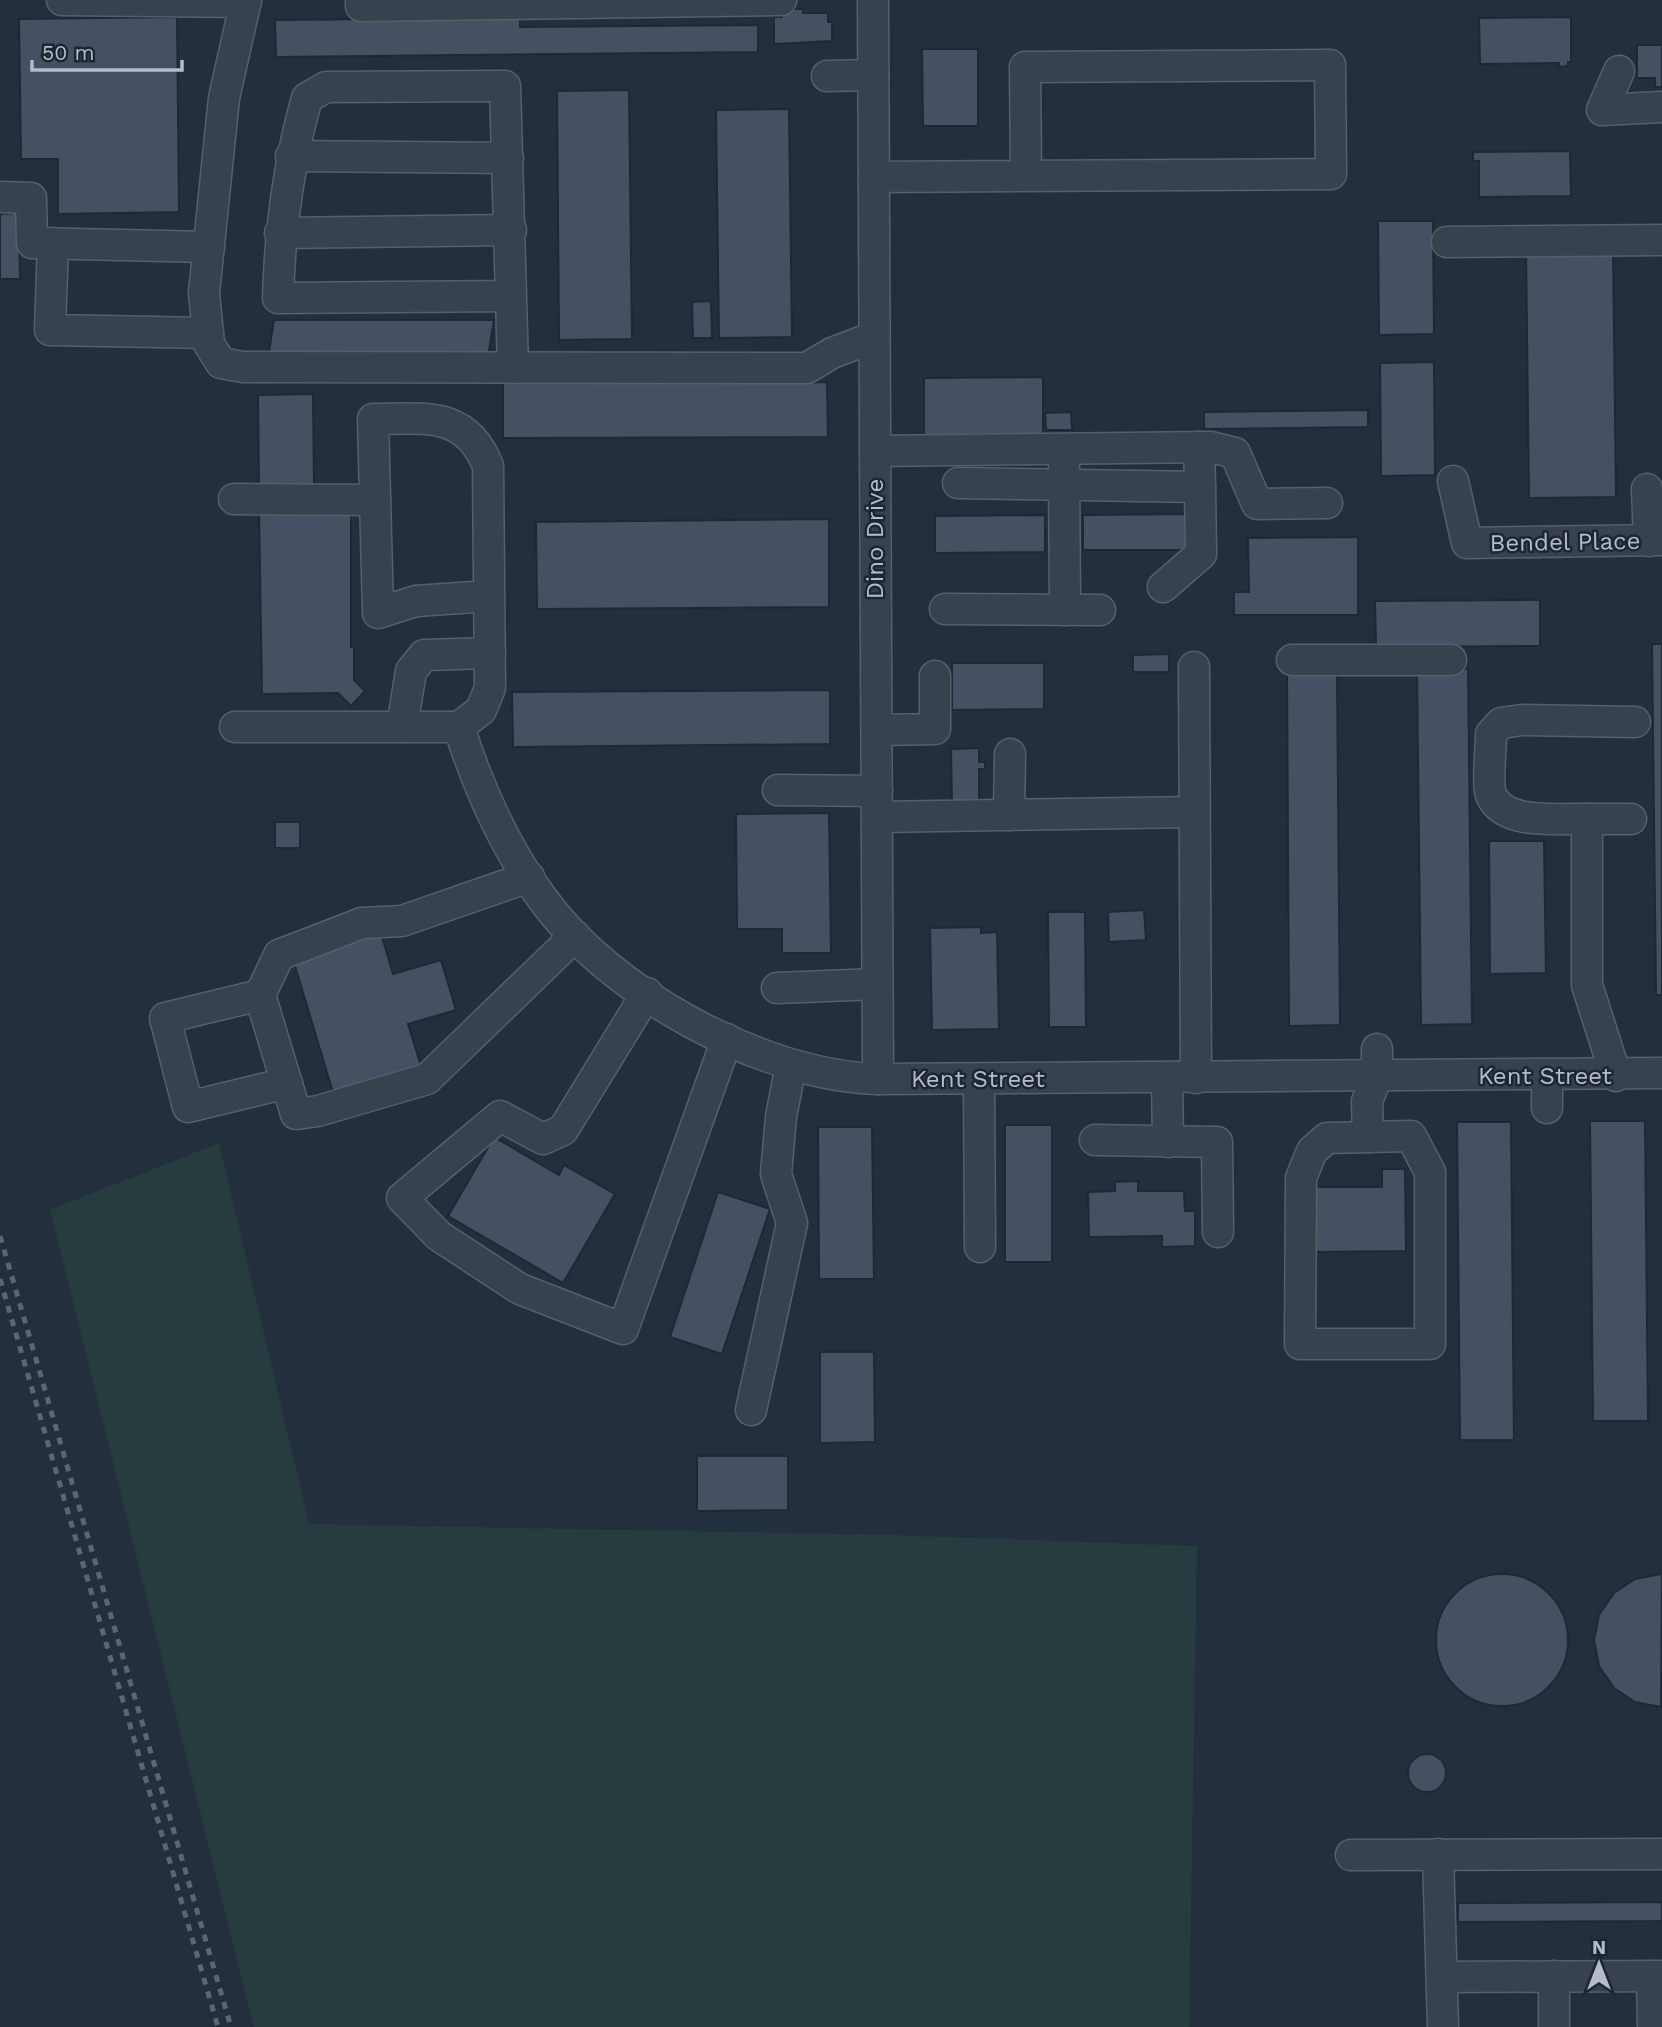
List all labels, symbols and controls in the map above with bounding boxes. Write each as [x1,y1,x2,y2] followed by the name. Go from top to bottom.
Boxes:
[32,28,182,72] scale bar
[42,40,94,65] text: 50 m
[861,479,889,599] street label: Dino Drive
[1489,527,1641,557] street label: Bendel Place
[1478,1062,1612,1090] street label: Kent Street
[911,1065,1045,1093] street label: Kent Street
[1564,1929,1634,1999] north arrow
[1592,1936,1606,1959] text: N

